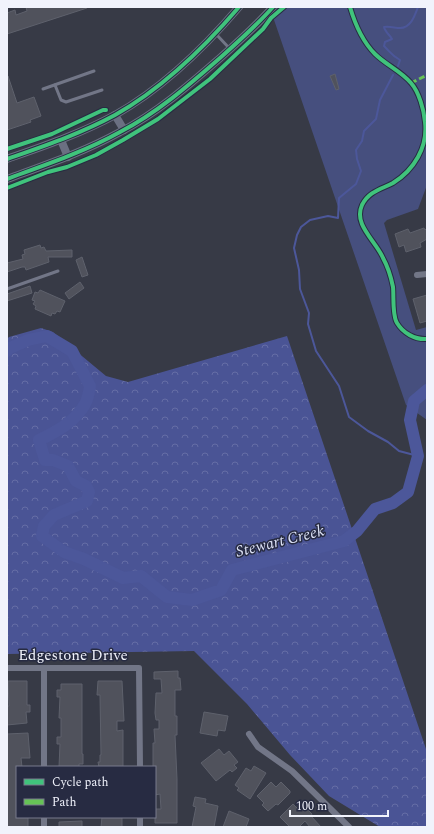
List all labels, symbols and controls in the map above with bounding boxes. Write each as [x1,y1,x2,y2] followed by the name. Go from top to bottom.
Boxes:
[233,518,327,564] water label: Stewart Creek
[18,644,128,667] street label: Edgestone Drive
[16,766,156,818] legend
[52,773,109,792] text: Cycle path
[290,792,388,818] scale bar
[52,793,77,812] text: Path
[296,797,327,816] text: 100 m

